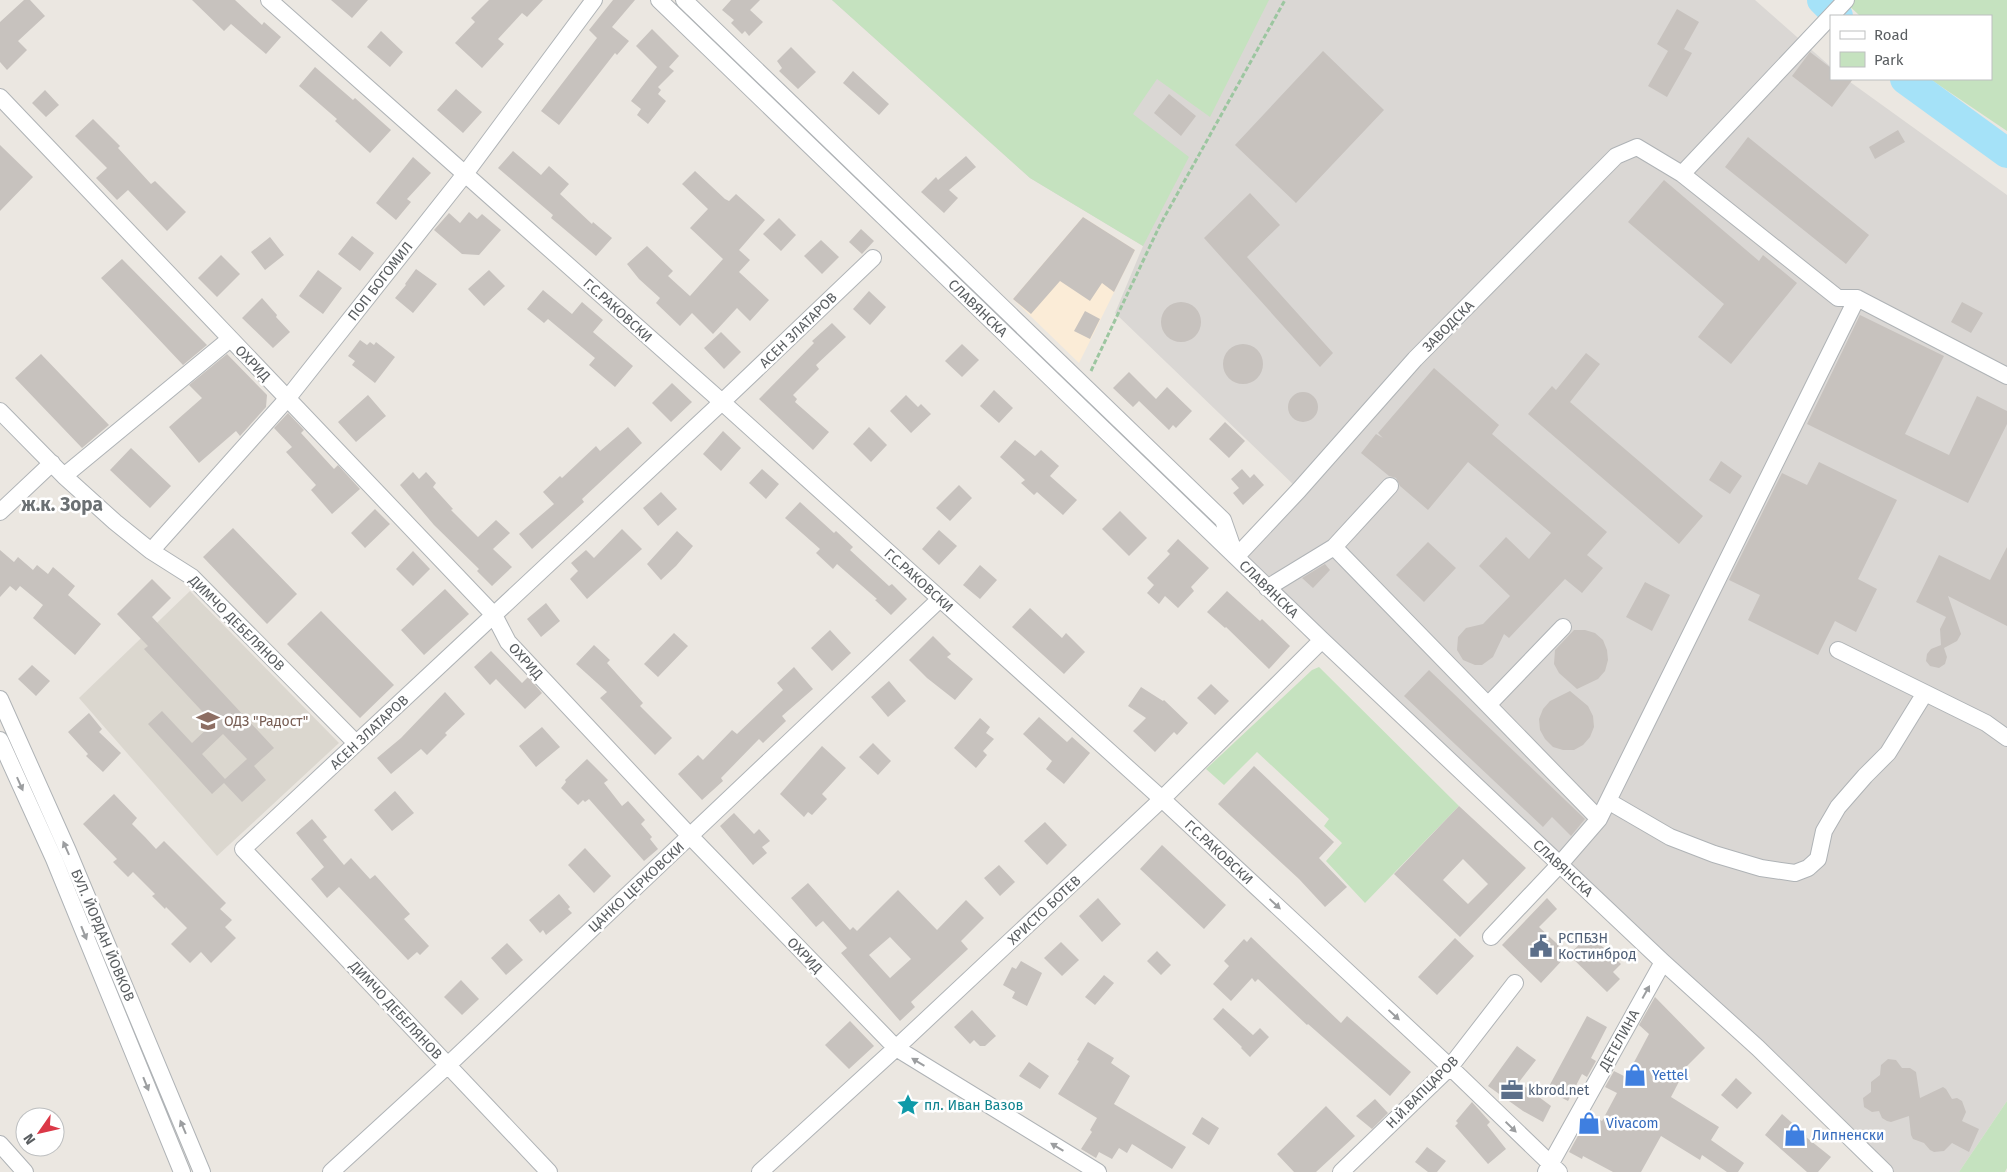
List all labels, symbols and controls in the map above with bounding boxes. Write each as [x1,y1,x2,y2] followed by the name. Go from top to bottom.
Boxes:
[1830,15,1992,80] legend
[1874,26,1909,44] text: Road
[1874,51,1904,69] text: Park
[344,238,417,324] street label: ПОП БОГОМИЛ
[580,275,656,346] street label: Г.С.РАКОВСКИ
[945,276,1011,341] street label: СЛАВЯНСКА
[756,289,841,372] street label: АСЕН ЗЛАТАРОВ
[1419,297,1478,356] street label: ЗАВОДСКА
[231,342,274,385] street label: ОХРИД
[21,493,103,516] district label: ж.к. Зора
[881,545,957,616] street label: Г.С.РАКОВСКИ
[1236,557,1302,622] street label: СЛАВЯНСКА
[185,571,288,675] street label: ДИМЧО ДЕБЕЛЯНОВ
[505,640,546,683] street label: ОХРИД
[327,692,412,773] street label: АСЕН ЗЛАТАРОВ
[195,708,221,734] school or university icon: ОДЗ "Радост"
[224,713,308,730] place label: ОДЗ "Радост"
[16,777,24,791] one-way arrow
[1181,817,1256,888] street label: Г.С.РАКОВСКИ
[1529,836,1596,900] street label: СЛАВЯНСКА
[585,838,688,936] street label: ЦАНКО ЦЕРКОВСКИ
[62,841,70,855] one-way arrow
[67,867,138,1004] street label: БУЛ. ЙОРДАН ЙОВКОВ
[1004,872,1084,949] street label: ХРИСТО БОТЕВ
[1268,898,1280,910] one-way arrow
[81,926,89,940] one-way arrow
[1558,930,1636,963] place label: РСПБЗН Костинброд
[1528,933,1554,959] public building icon: РСПБЗН Костинброд
[783,934,826,977] street label: ОХРИД
[345,957,446,1063] street label: ДИМЧО ДЕБЕЛЯНОВ
[1642,984,1650,999] one-way arrow
[1595,1007,1643,1075] street label: ДЕТЕЛИНА
[1387,1009,1399,1021] one-way arrow
[1383,1053,1462,1132] street label: Н.Й.ВАПЦАРОВ
[912,1057,925,1066] one-way arrow
[1622,1062,1648,1088] shop icon: Yettel
[1652,1067,1688,1084] place label: Yettel
[142,1077,150,1092] one-way arrow
[1499,1077,1525,1103] office icon: kbrod.net
[1528,1082,1590,1099] place label: kbrod.net
[895,1092,921,1118] place icon: пл. Иван Вазов
[924,1097,1024,1114] place label: пл. Иван Вазов
[15,1107,65,1157] north arrow
[1576,1110,1602,1136] shop icon: Vivacom
[1606,1115,1659,1132] place label: Vivacom
[179,1119,187,1134] one-way arrow
[1505,1121,1517,1133] one-way arrow
[1782,1122,1808,1148] shop icon: Липненски
[1812,1127,1884,1144] place label: Липненски
[20,1130,39,1148] text: N
[1050,1142,1063,1151] one-way arrow

